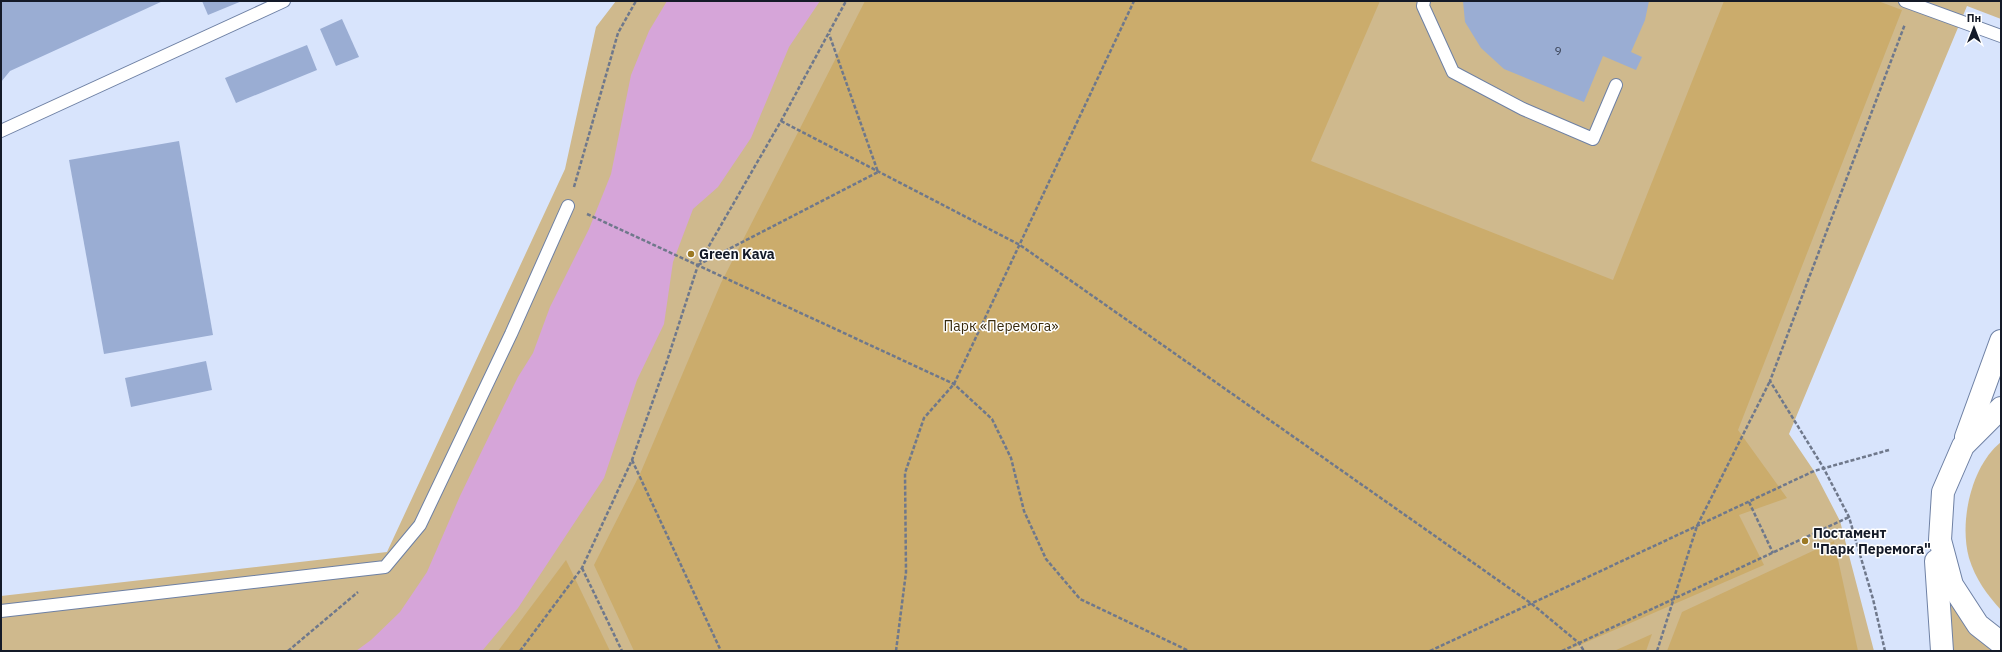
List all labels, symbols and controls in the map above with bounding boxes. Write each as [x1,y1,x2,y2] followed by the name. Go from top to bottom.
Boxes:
[1954,8,1994,48] north arrow
[1967,11,1981,25] text: Пн
[1554,43,1562,58] house number: 9
[699,245,775,263] place label: Green Kava
[686,249,696,259] marker: Green Kava
[944,317,1058,335] park label: Парк «Перемога»
[1813,524,1931,558] place label: Постамент "Парк Перемога"
[1800,536,1810,546] marker: Постамент "Парк Перемога"

